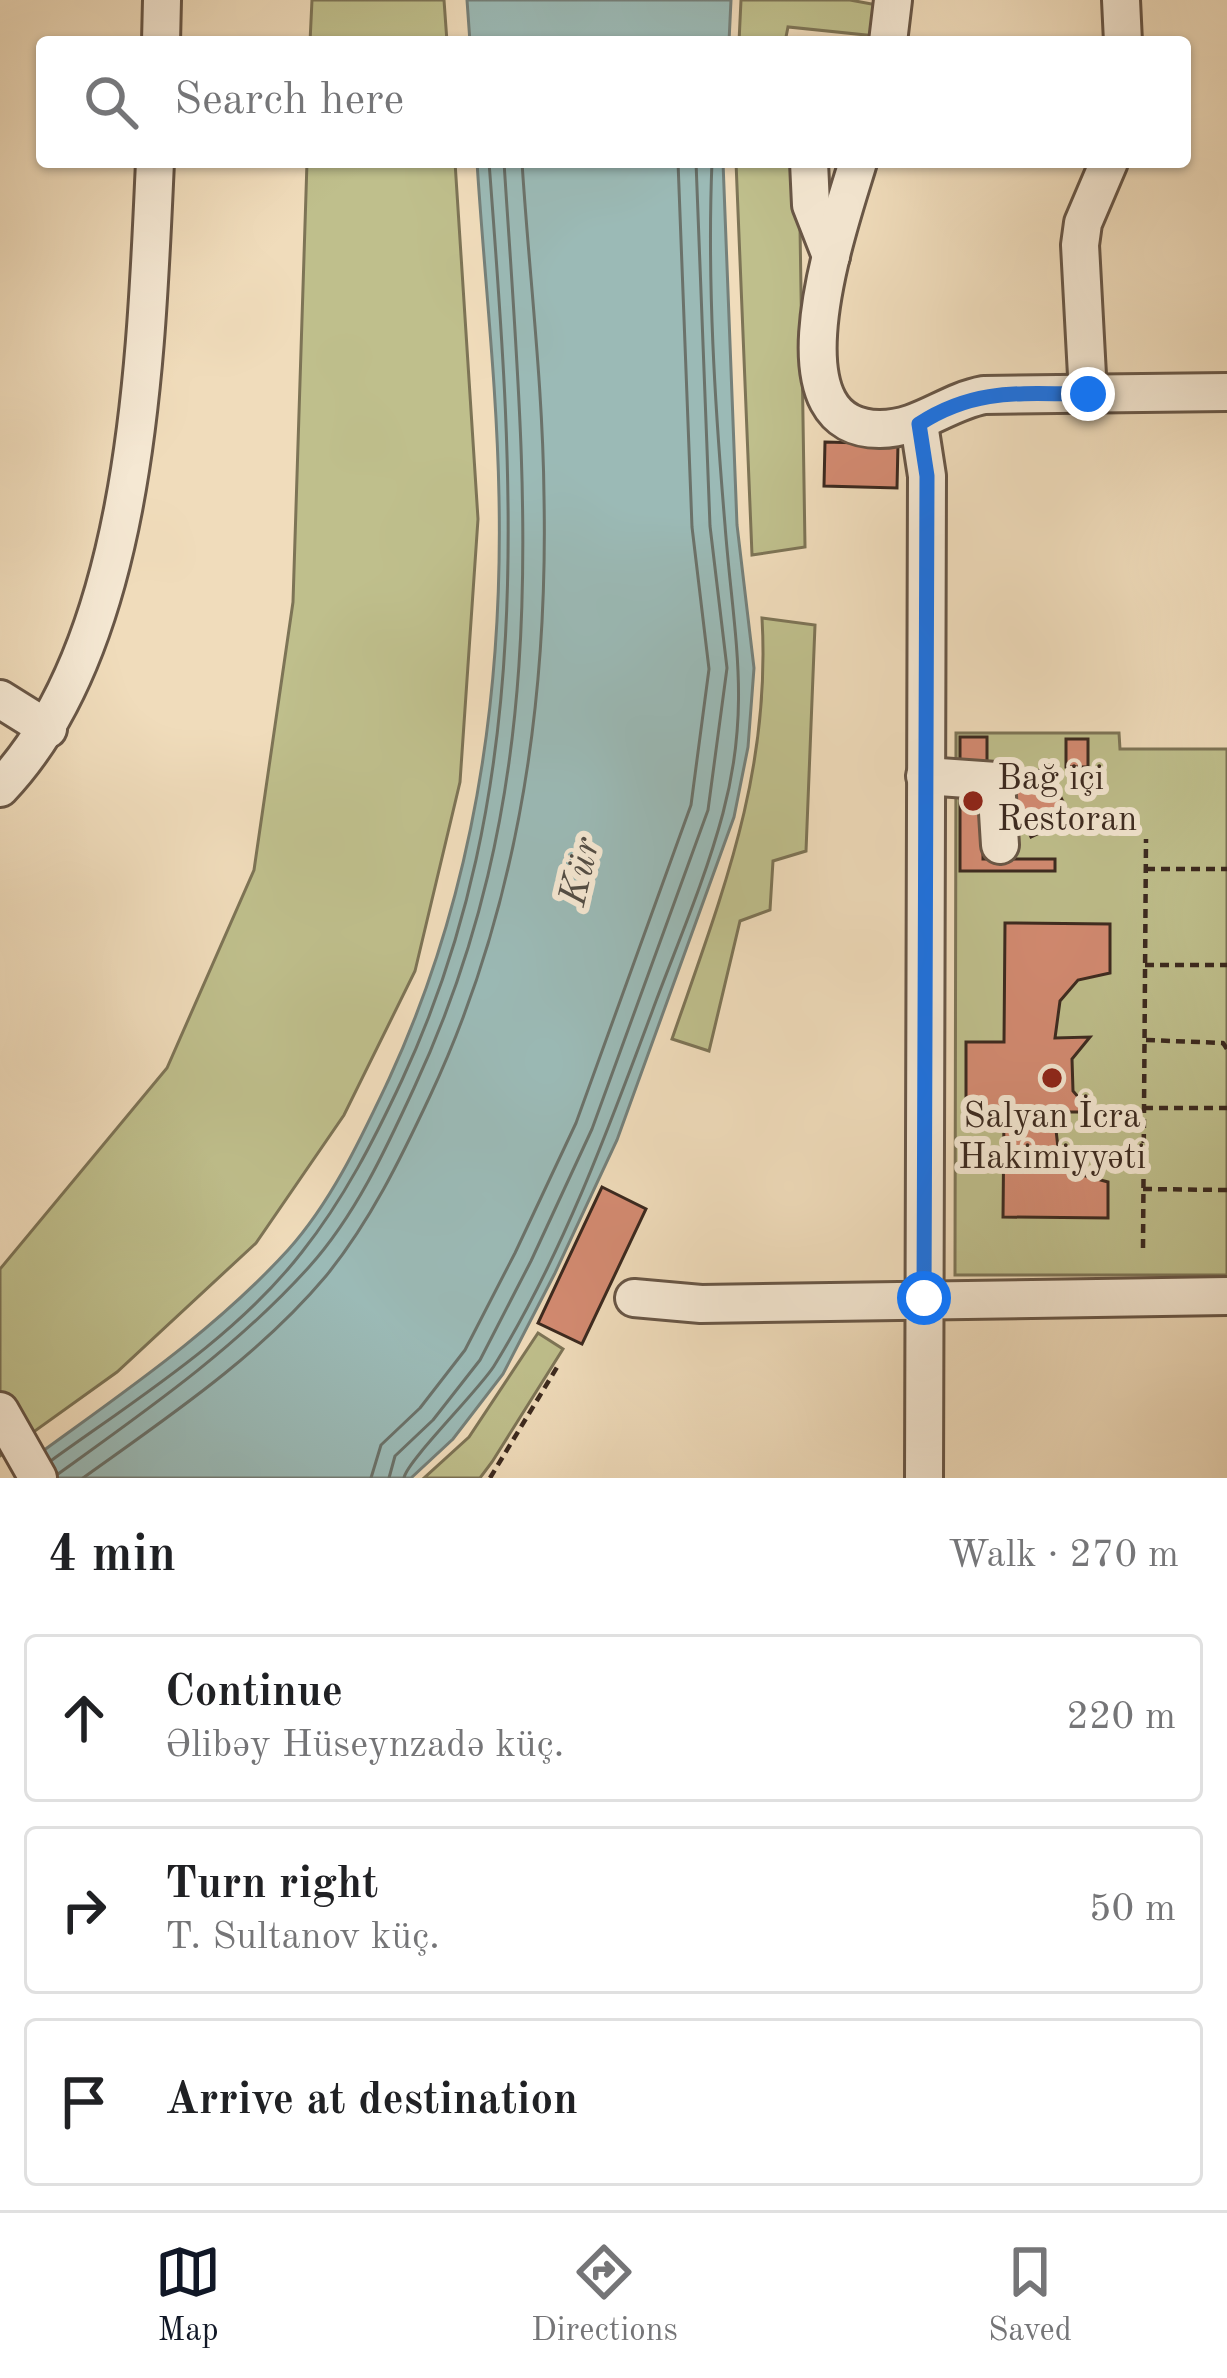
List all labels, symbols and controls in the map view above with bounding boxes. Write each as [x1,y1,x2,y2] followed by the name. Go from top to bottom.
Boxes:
[36,36,1191,168] search box
[78,69,144,135] icon: search
[174,79,404,124] text: Search here
[1061,367,1115,421] route end
[997,762,1137,839] place label: Bağ içi Restoran
[960,788,986,814] marker: Bağ içi Restoran
[554,833,608,911] water label: Kür
[1039,1065,1065,1091] marker: Salyan İcra Hakimiyyəti
[958,1094,1146,1177] place label: Salyan İcra Hakimiyyəti
[897,1271,951,1325] route start
[48,1531,176,1582] text: 4 min
[948,1536,1179,1575] text: Walk · 270 m
[165,1671,343,1716] text: Continue
[51,1685,117,1751] icon: ahead
[1066,1698,1176,1737] text: 220 m
[165,1726,565,1765] text: Əlibəy Hüseynzadə küç.
[165,1863,378,1908] text: Turn right
[51,1877,117,1943] icon: right
[1089,1890,1176,1929] text: 50 m
[165,1918,440,1957] text: T. Sultanov küç.
[51,2069,117,2135] icon: arrive
[165,2079,578,2124] text: Arrive at destination
[155,2239,221,2352] tab: Map
[531,2239,678,2352] tab: Directions
[988,2239,1072,2352] tab: Saved

